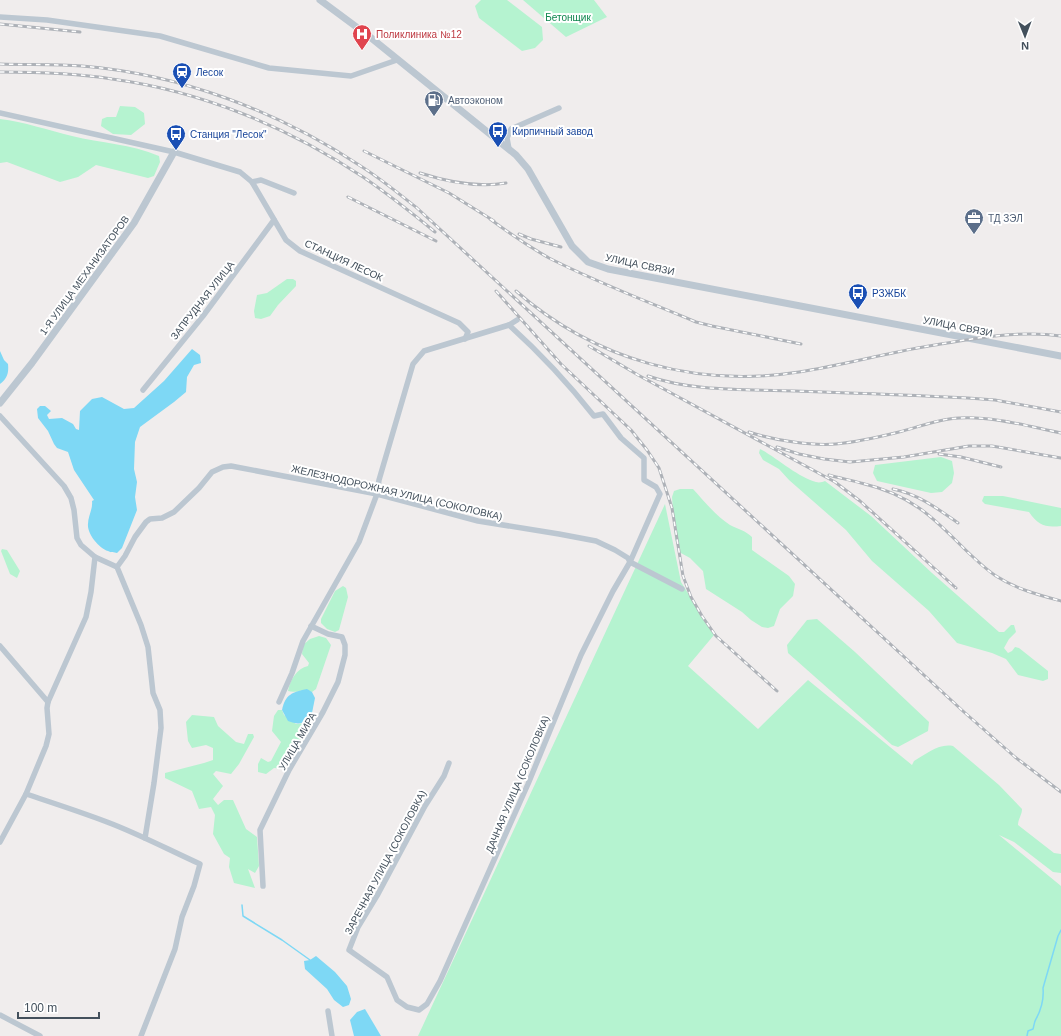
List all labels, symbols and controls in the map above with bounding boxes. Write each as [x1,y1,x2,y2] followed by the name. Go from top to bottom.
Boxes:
[545,12,591,23] park label: Бетонщик
[1005,16,1045,56] north arrow
[351,23,373,51] hospital icon: Поликлиника №12
[376,29,462,40] place label: Поликлиника №12
[1021,40,1029,52] text: N
[171,61,193,89] station icon: Лесок
[196,67,224,78] place label: Лесок
[423,89,445,117] fuel station icon: Автоэконом
[448,95,503,106] place label: Автоэконом
[487,120,509,148] bus stop icon: Кирпичный завод
[165,123,187,151] bus stop icon: Станция "Лесок"
[512,126,593,137] place label: Кирпичный завод
[190,129,267,140] place label: Станция "Лесок"
[963,207,985,235] office icon: ТД ЗЭЛ
[37,213,132,337] street label: 1-Я УЛИЦА МЕХАНИЗАТОРОВ
[988,213,1023,224] place label: ТД ЗЭЛ
[303,238,385,283] street label: СТАНЦИЯ ЛЕСОК
[604,252,676,277] street label: УЛИЦА СВЯЗИ
[168,259,237,342] street label: ЗАПРУДНАЯ УЛИЦА
[847,282,869,310] bus stop icon: РЗЖБК
[872,288,906,299] place label: РЗЖБК
[922,314,994,339] street label: УЛИЦА СВЯЗИ
[290,463,504,522] street label: ЖЕЛЕЗНОДОРОЖНАЯ УЛИЦА (СОКОЛОВКА)
[276,710,319,772] street label: УЛИЦА МИРА
[483,714,551,855] street label: ДАЧНАЯ УЛИЦА (СОКОЛОВКА)
[343,788,428,936] street label: ЗАРЕЧНАЯ УЛИЦА (СОКОЛОВКА)
[18,994,99,1020] scale bar
[24,1001,57,1015] text: 100 m

